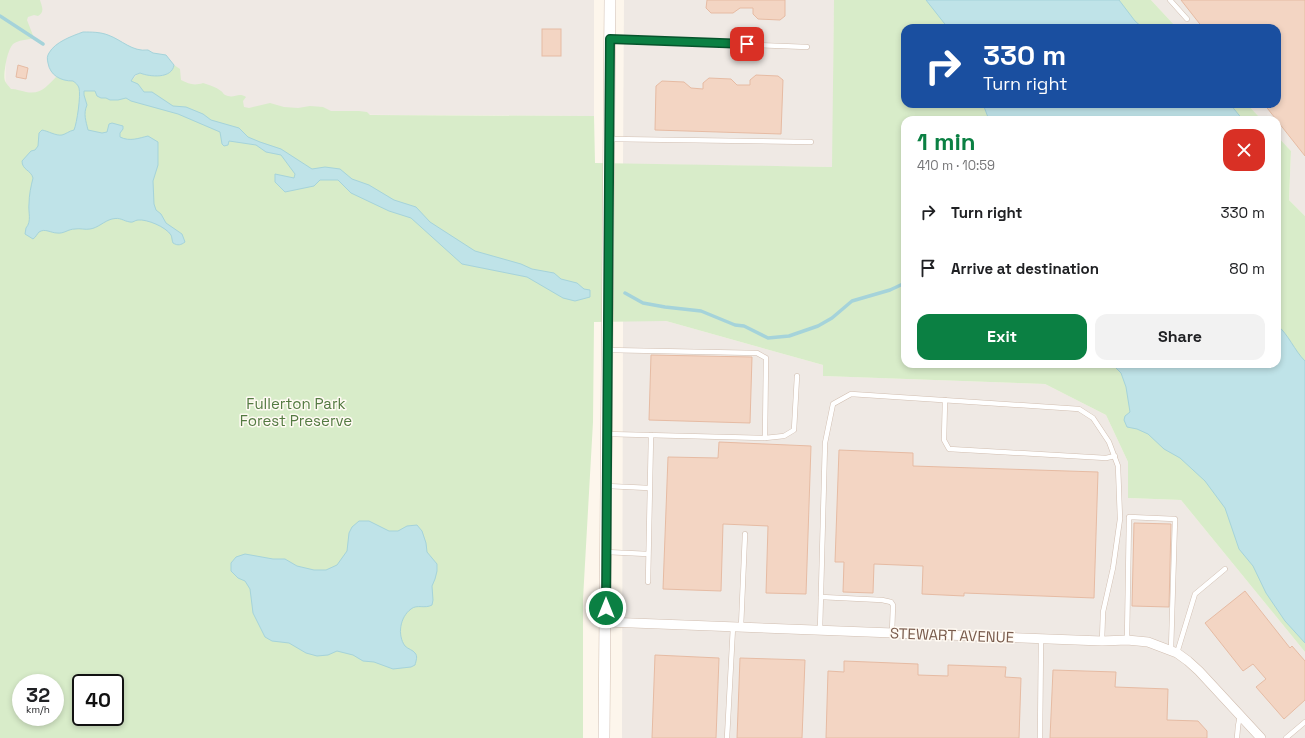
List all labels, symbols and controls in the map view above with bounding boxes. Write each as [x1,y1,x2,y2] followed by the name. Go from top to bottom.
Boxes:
[730,27,764,61] pin
[736,33,758,55] icon: arrive
[983,37,1066,73] text: 330 m
[917,40,969,92] icon: right
[983,72,1067,95] text: Turn right
[917,126,976,157] text: 1 min
[1223,129,1265,171] button: close
[917,157,995,174] text: 410 m · 10:59
[917,201,939,223] icon: right
[951,203,1022,222] text: Turn right
[1221,203,1265,222] text: 330 m
[917,257,939,279] icon: arrive
[951,259,1099,278] text: Arrive at destination
[1229,259,1265,278] text: 80 m
[917,314,1087,360] button: Exit
[1095,314,1265,360] button: Share
[240,394,352,430] park label: Fullerton Park Forest Preserve
[585,587,627,629] position arrow
[890,623,1014,647] street label: STEWART AVENUE
[72,674,124,726] speed limit sign: 40
[26,682,50,708] text: 32
[26,703,50,716] text: km/h

